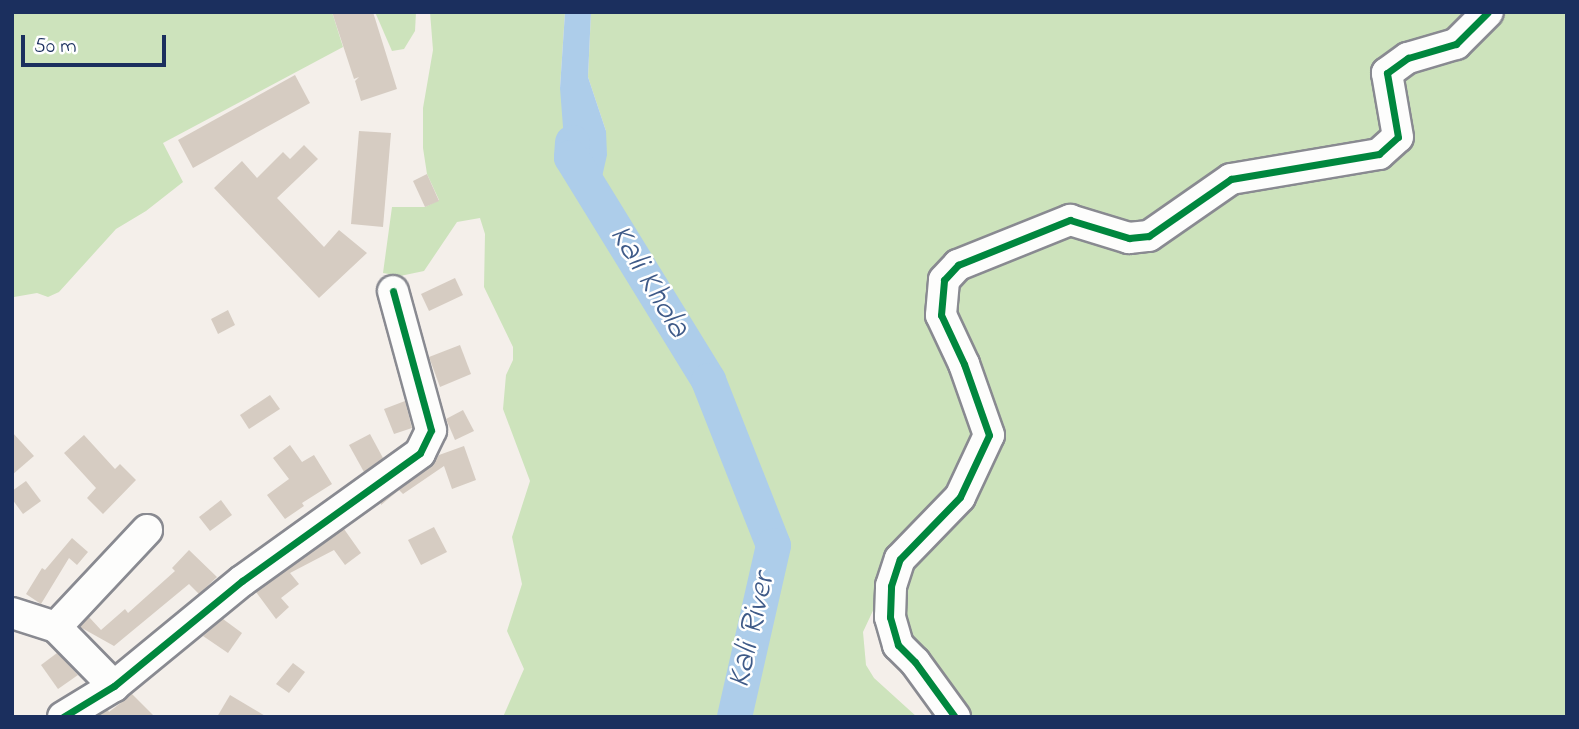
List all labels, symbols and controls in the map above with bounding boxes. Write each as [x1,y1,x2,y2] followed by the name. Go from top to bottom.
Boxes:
[24,21,170,65] scale bar
[34,32,77,62] text: 50 m
[599,218,697,346] water label: Kali Khola
[721,570,785,692] water label: Kali River

